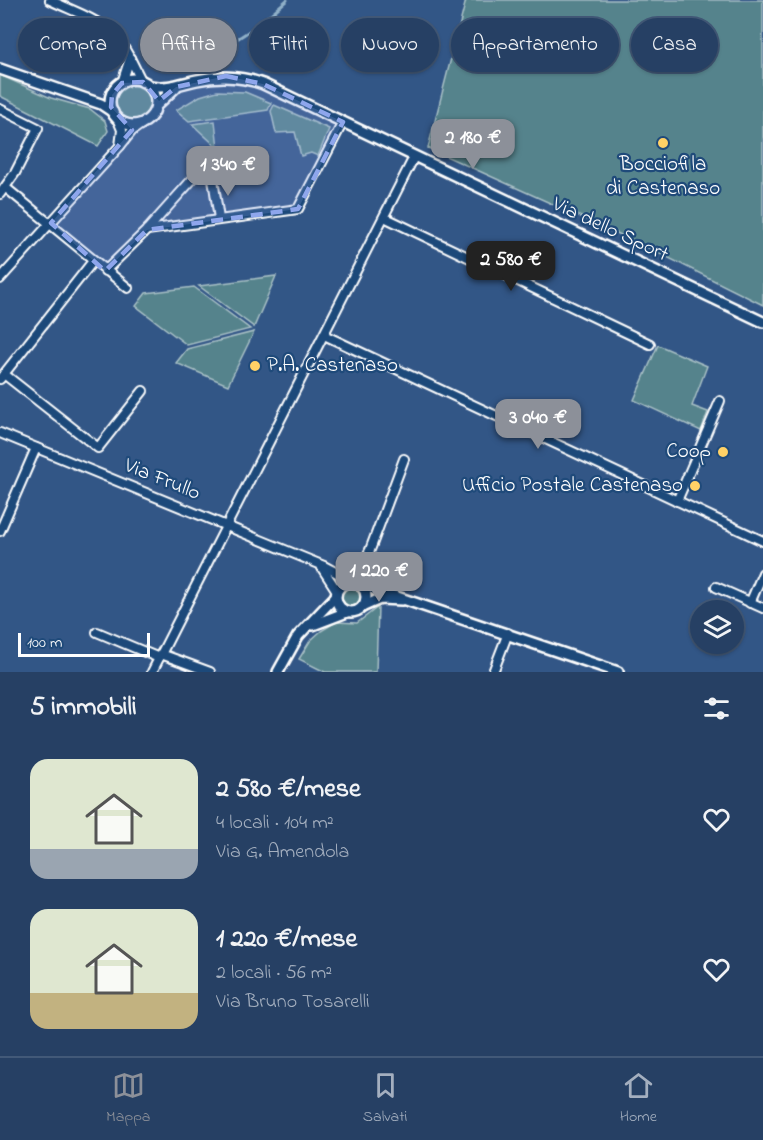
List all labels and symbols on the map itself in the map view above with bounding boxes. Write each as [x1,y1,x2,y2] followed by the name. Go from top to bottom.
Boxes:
[418,119,528,170] pin: 2 180 €
[656,136,670,150] marker: Bocciofila di Castenaso
[173,146,283,197] pin: 1 340 €
[606,150,720,204] place label: Bocciofila di Castenaso
[546,190,673,270] street label: Via dello Sport
[456,241,566,292] pin: 2 580 €
[267,351,398,381] place label: P.A. Castenaso
[248,359,262,373] marker: P.A. Castenaso
[483,399,593,450] pin: 3 040 €
[666,437,711,467] place label: Coop
[716,445,730,459] marker: Coop
[119,451,205,509] street label: Via Frullo
[462,471,683,501] place label: Ufficio Postale Castenaso
[688,479,702,493] marker: Ufficio Postale Castenaso
[324,552,434,603] pin: 1 220 €
[18,630,150,658] scale bar

